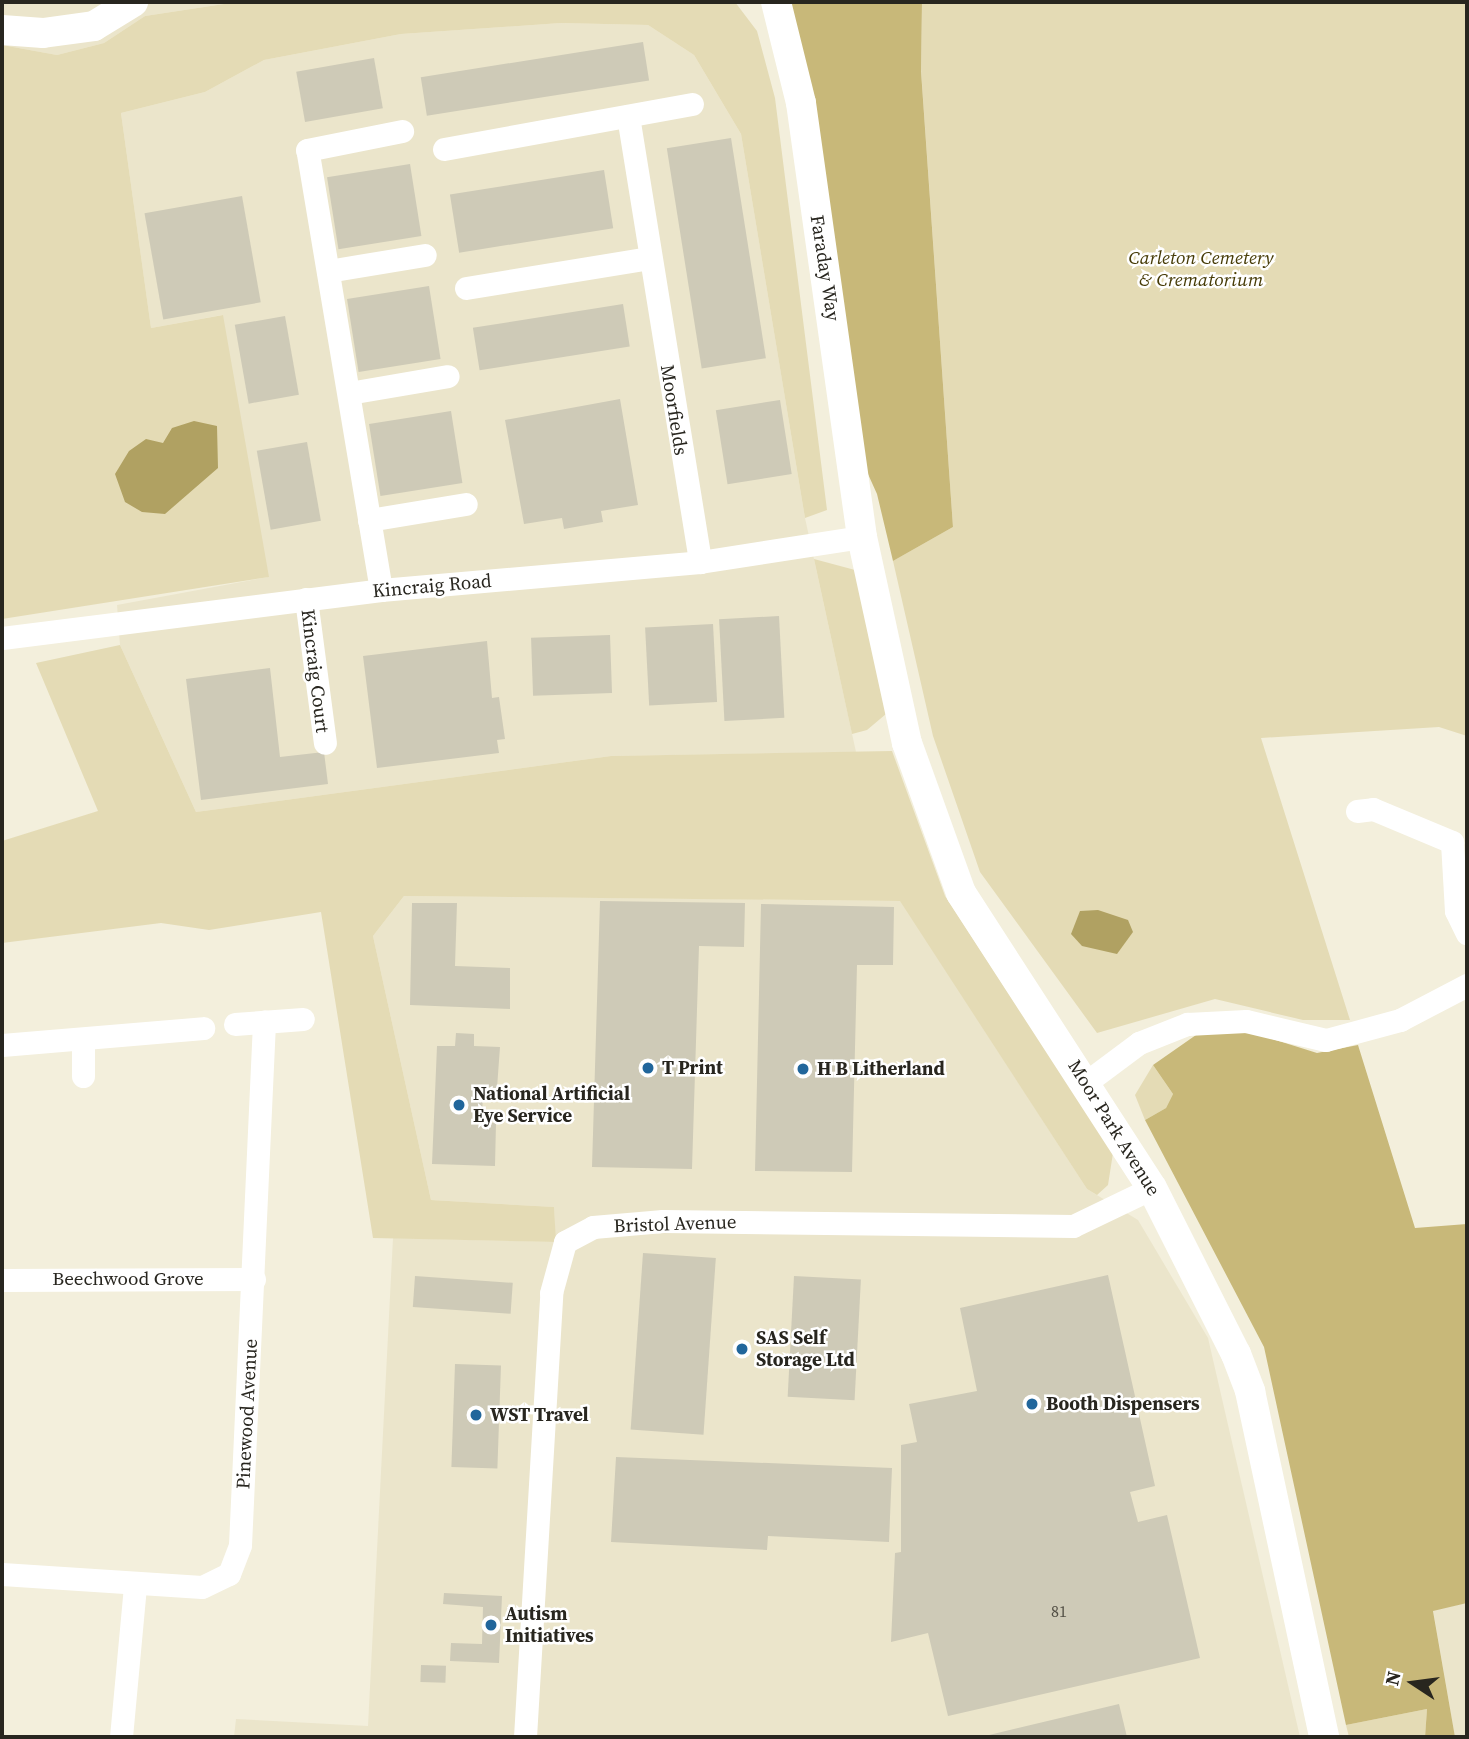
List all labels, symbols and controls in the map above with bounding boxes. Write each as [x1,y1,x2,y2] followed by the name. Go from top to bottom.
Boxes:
[805,213,845,323] street label: Faraday Way
[1128,247,1274,291] park label: Carleton Cemetery & Crematorium
[656,363,692,457] street label: Moorfields
[371,569,493,603] street label: Kincraig Road
[296,608,334,734] street label: Kincraig Court
[1063,1056,1165,1200] street label: Moor Park Avenue
[662,1057,723,1079] place label: T Print
[817,1058,945,1080] place label: H B Litherland
[640,1060,656,1076] marker: T Print
[795,1061,811,1077] marker: H B Litherland
[473,1083,630,1127] place label: National Artificial Eye Service
[451,1097,467,1113] marker: National Artificial Eye Service
[613,1210,737,1238] street label: Bristol Avenue
[52,1268,204,1290] street label: Beechwood Grove
[756,1327,855,1371] place label: SAS Self Storage Ltd
[232,1338,262,1490] street label: Pinewood Avenue
[734,1341,750,1357] marker: SAS Self Storage Ltd
[1046,1393,1200,1415] place label: Booth Dispensers
[1024,1396,1040,1412] marker: Booth Dispensers
[490,1404,589,1426] place label: WST Travel
[468,1407,484,1423] marker: WST Travel
[1051,1601,1067,1621] house number: 81
[505,1603,594,1647] place label: Autism Initiatives
[483,1617,499,1633] marker: Autism Initiatives
[1378,1648,1448,1718] north arrow
[1378,1669,1407,1688] text: N

